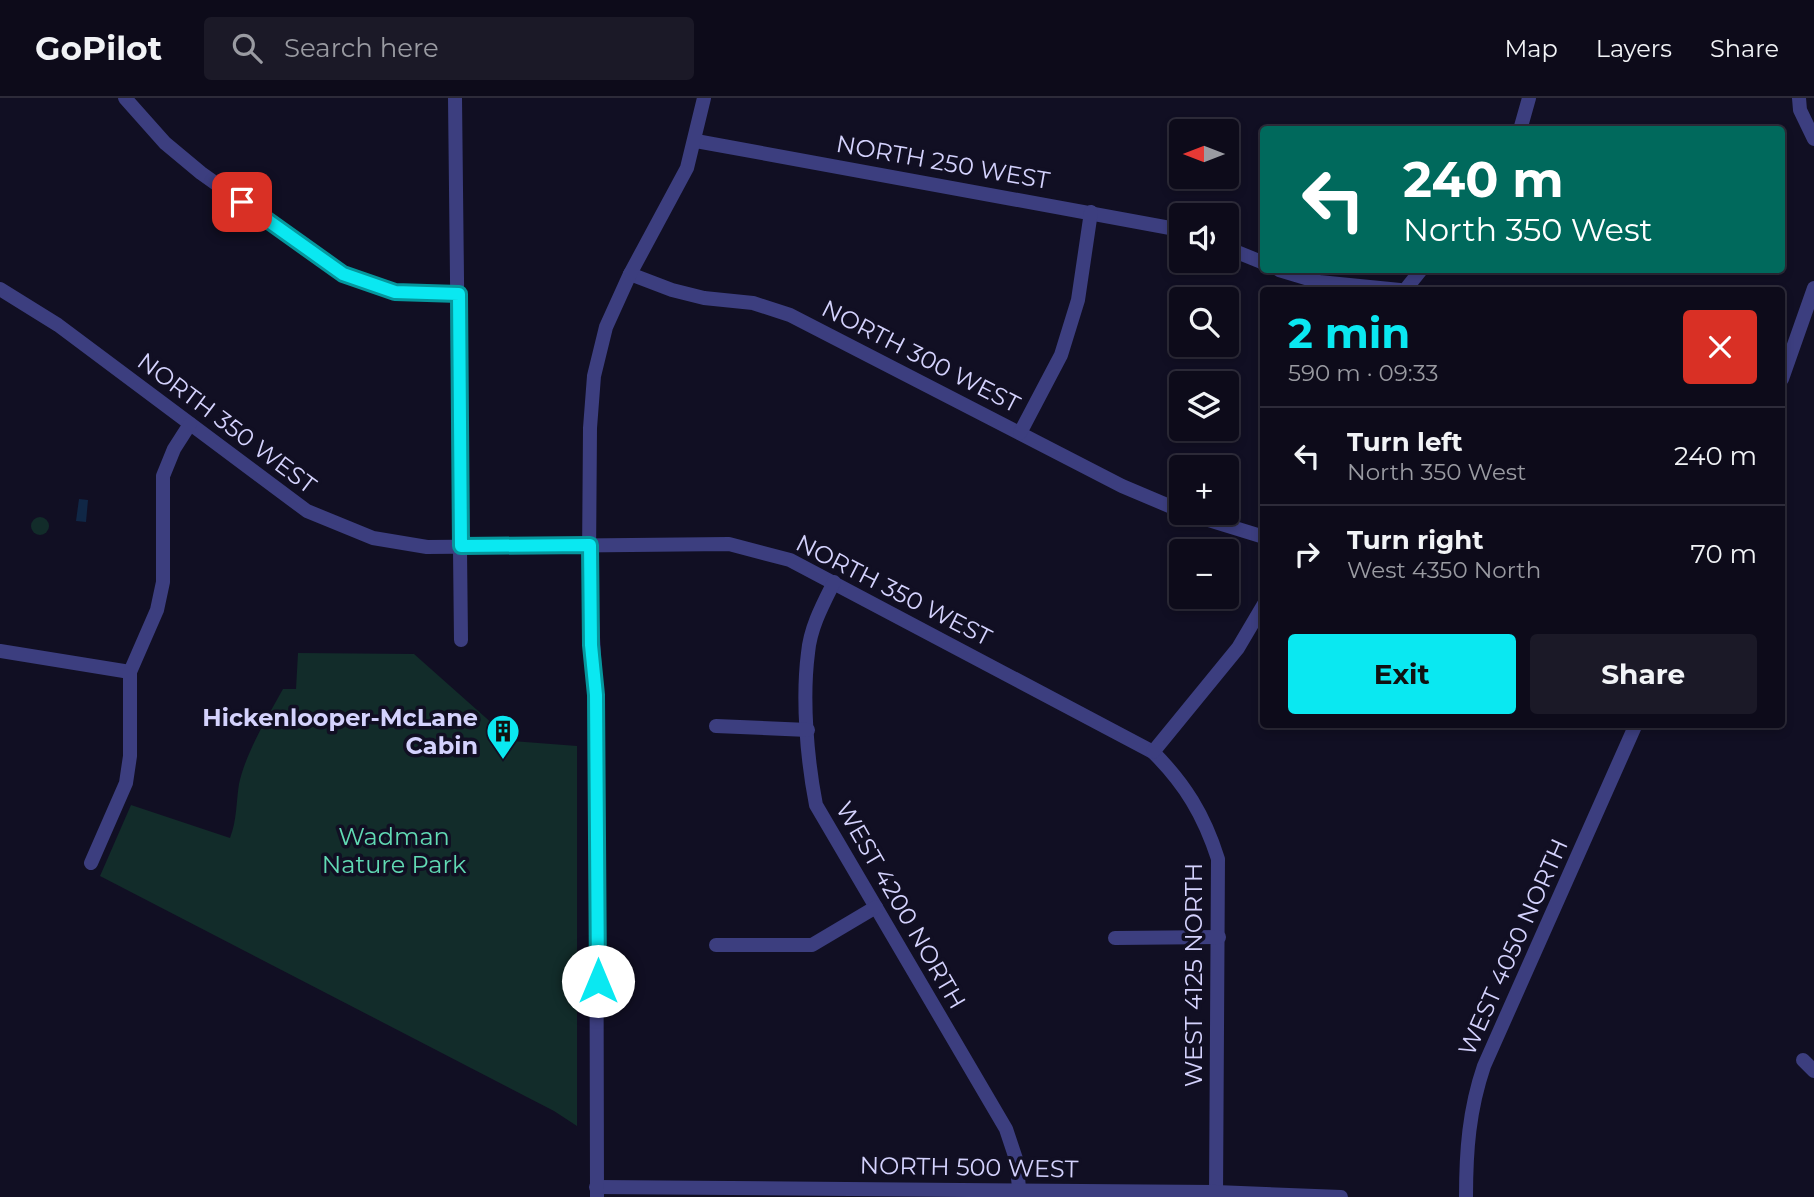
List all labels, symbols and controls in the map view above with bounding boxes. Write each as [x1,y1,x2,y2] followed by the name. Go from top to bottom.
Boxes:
[204,17,694,80] search box
[35,28,162,68] text: GoPilot
[228,29,266,67] icon: search
[284,32,439,64] text: Search here
[1504,34,1558,63] text: Map
[1596,34,1672,63] text: Layers
[1710,34,1779,63] text: Share
[1169,119,1239,189] north arrow
[1169,119,1239,609] map controls
[834,129,1052,195] street label: NORTH 250 WEST
[1403,150,1564,209] text: 240 m
[1288,154,1379,245] icon: left
[212,172,272,232] pin
[223,183,261,221] icon: arrive
[1169,203,1239,273] button: sound
[1403,210,1653,249] text: North 350 West
[1169,287,1239,357] button: search
[817,293,1025,419] street label: NORTH 300 WEST
[1288,307,1410,359] text: 2 min
[1683,310,1757,384] button: close
[132,346,322,500] street label: NORTH 350 WEST
[1288,359,1438,387] text: 590 m · 09:33
[1169,371,1239,441] button: layers
[1347,426,1463,458] text: Turn left
[1288,437,1326,475] icon: left
[1674,440,1757,472] text: 240 m
[1169,455,1239,525] button: +
[1347,458,1526,486] text: North 350 West
[1347,524,1483,556] text: Turn right
[791,528,997,652] street label: NORTH 350 WEST
[1288,535,1326,573] icon: right
[1691,538,1757,570] text: 70 m
[1169,539,1239,609] button: −
[1347,556,1541,584] text: West 4350 North
[1288,634,1516,714] button: Exit
[1530,634,1757,714] button: Share
[202,703,478,760] place label: Hickenlooper-McLane Cabin
[484,712,522,761] building icon: Hickenlooper-McLane Cabin
[830,796,972,1014] street label: WEST 4200 NORTH
[322,822,467,879] park label: Wadman Nature Park
[1452,834,1574,1060] street label: WEST 4050 NORTH
[1179,863,1208,1087] street label: WEST 4125 NORTH
[561,944,635,1018] position arrow
[859,1151,1079,1183] street label: NORTH 500 WEST

